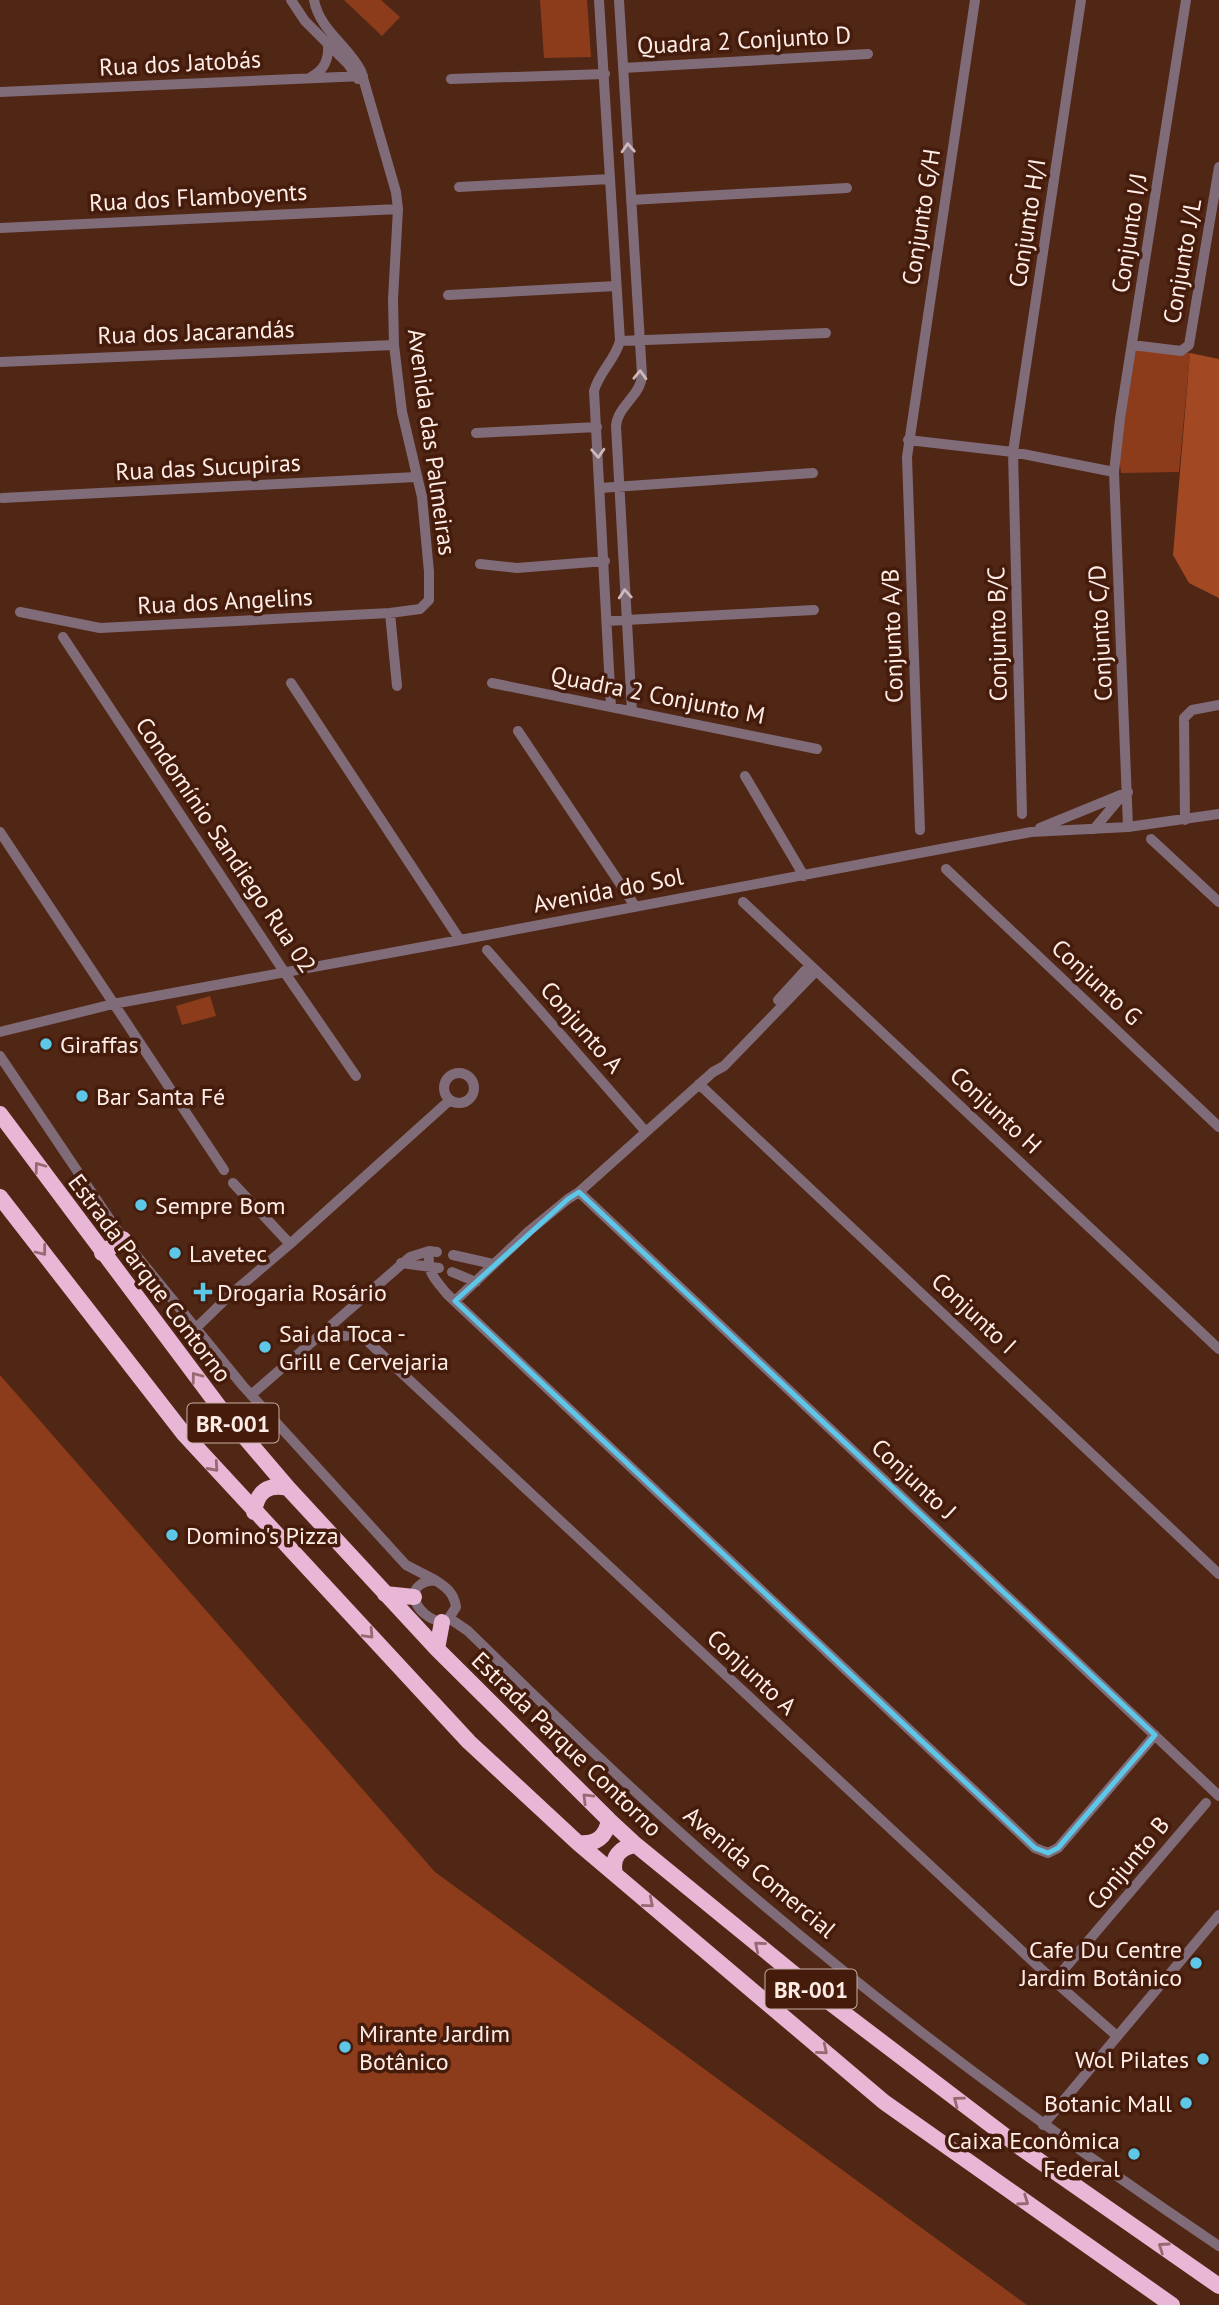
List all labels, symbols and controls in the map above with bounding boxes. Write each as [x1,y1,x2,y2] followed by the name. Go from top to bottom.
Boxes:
[636,19,852,61] street label: Quadra 2 Conjunto D
[98,43,262,83] street label: Rua dos Jatobás
[620,142,635,153] one-way arrow
[895,147,947,287] street label: Conjunto G/H
[1002,156,1052,290] street label: Conjunto H/I
[1104,171,1154,295] street label: Conjunto I/J
[88,176,308,218] street label: Rua dos Flamboyents
[1156,196,1208,326] street label: Conjunto J/L
[97,313,295,351] street label: Rua dos Jacarandás
[401,327,463,557] street label: Avenida das Palmeiras
[633,369,648,380] one-way arrow
[114,447,302,487] street label: Rua das Sucupiras
[590,447,605,458] one-way arrow
[1081,564,1119,702] street label: Conjunto C/D
[980,566,1014,702] street label: Conjunto B/C
[874,568,910,704] street label: Conjunto A/B
[136,581,314,621] street label: Rua dos Angelins
[618,589,633,600] one-way arrow
[548,659,768,731] street label: Quadra 2 Conjunto M
[129,711,323,979] street label: Condomínio Sandiego Rua 02
[530,860,686,920] street label: Avenida do Sol
[1045,932,1149,1032] street label: Conjunto G
[534,975,630,1079] street label: Conjunto A
[60,1029,139,1060] place label: Giraffas
[38,1036,54,1052] marker: Giraffas
[944,1060,1048,1160] street label: Conjunto H
[96,1081,225,1112] place label: Bar Santa Fé
[74,1088,90,1104] marker: Bar Santa Fé
[34,1162,47,1175] one-way arrow
[61,1168,239,1388] street label: Estrada Parque Contorno
[155,1190,286,1221] place label: Sempre Bom
[133,1197,149,1213] marker: Sempre Bom
[189,1238,267,1269] place label: Lavetec
[33,1244,46,1256] one-way arrow
[167,1245,183,1261] marker: Lavetec
[925,1266,1023,1360] street label: Conjunto I
[217,1277,387,1308] place label: Drogaria Rosário
[195,1284,211,1300] marker: Drogaria Rosário
[279,1318,449,1377] place label: Sai da Toca - Grill e Cervejaria
[257,1339,273,1355] marker: Sai da Toca - Grill e Cervejaria
[192,1372,204,1384] one-way arrow
[188,1404,278,1442] road number: BR-001
[865,1432,963,1526] street label: Conjunto J
[206,1459,218,1472] one-way arrow
[186,1520,339,1551] place label: Domino's Pizza
[164,1527,180,1543] marker: Domino's Pizza
[701,1623,803,1721] street label: Conjunto A
[360,1626,373,1639] one-way arrow
[465,1645,669,1843] street label: Estrada Parque Contorno
[582,1793,595,1806] one-way arrow
[678,1799,842,1945] street label: Avenida Comercial
[1080,1810,1176,1916] street label: Conjunto B
[641,1895,654,1907] one-way arrow
[1019,1934,1182,1993] place label: Cafe Du Centre Jardim Botânico
[755,1942,768,1954] one-way arrow
[1188,1955,1204,1971] marker: Cafe Du Centre Jardim Botânico
[766,1970,856,2008] road number: BR-001
[359,2018,510,2077] place label: Mirante Jardim Botânico
[337,2039,353,2055] marker: Mirante Jardim Botânico
[814,2042,827,2054] one-way arrow
[1075,2044,1189,2075] place label: Wol Pilates
[1195,2051,1211,2067] marker: Wol Pilates
[1044,2088,1172,2119] place label: Botanic Mall
[1178,2095,1194,2111] marker: Botanic Mall
[953,2096,966,2109] one-way arrow
[947,2125,1120,2184] place label: Caixa Econômica Federal
[1126,2146,1142,2162] marker: Caixa Econômica Federal
[1016,2193,1029,2205] one-way arrow
[1158,2243,1171,2255] one-way arrow

